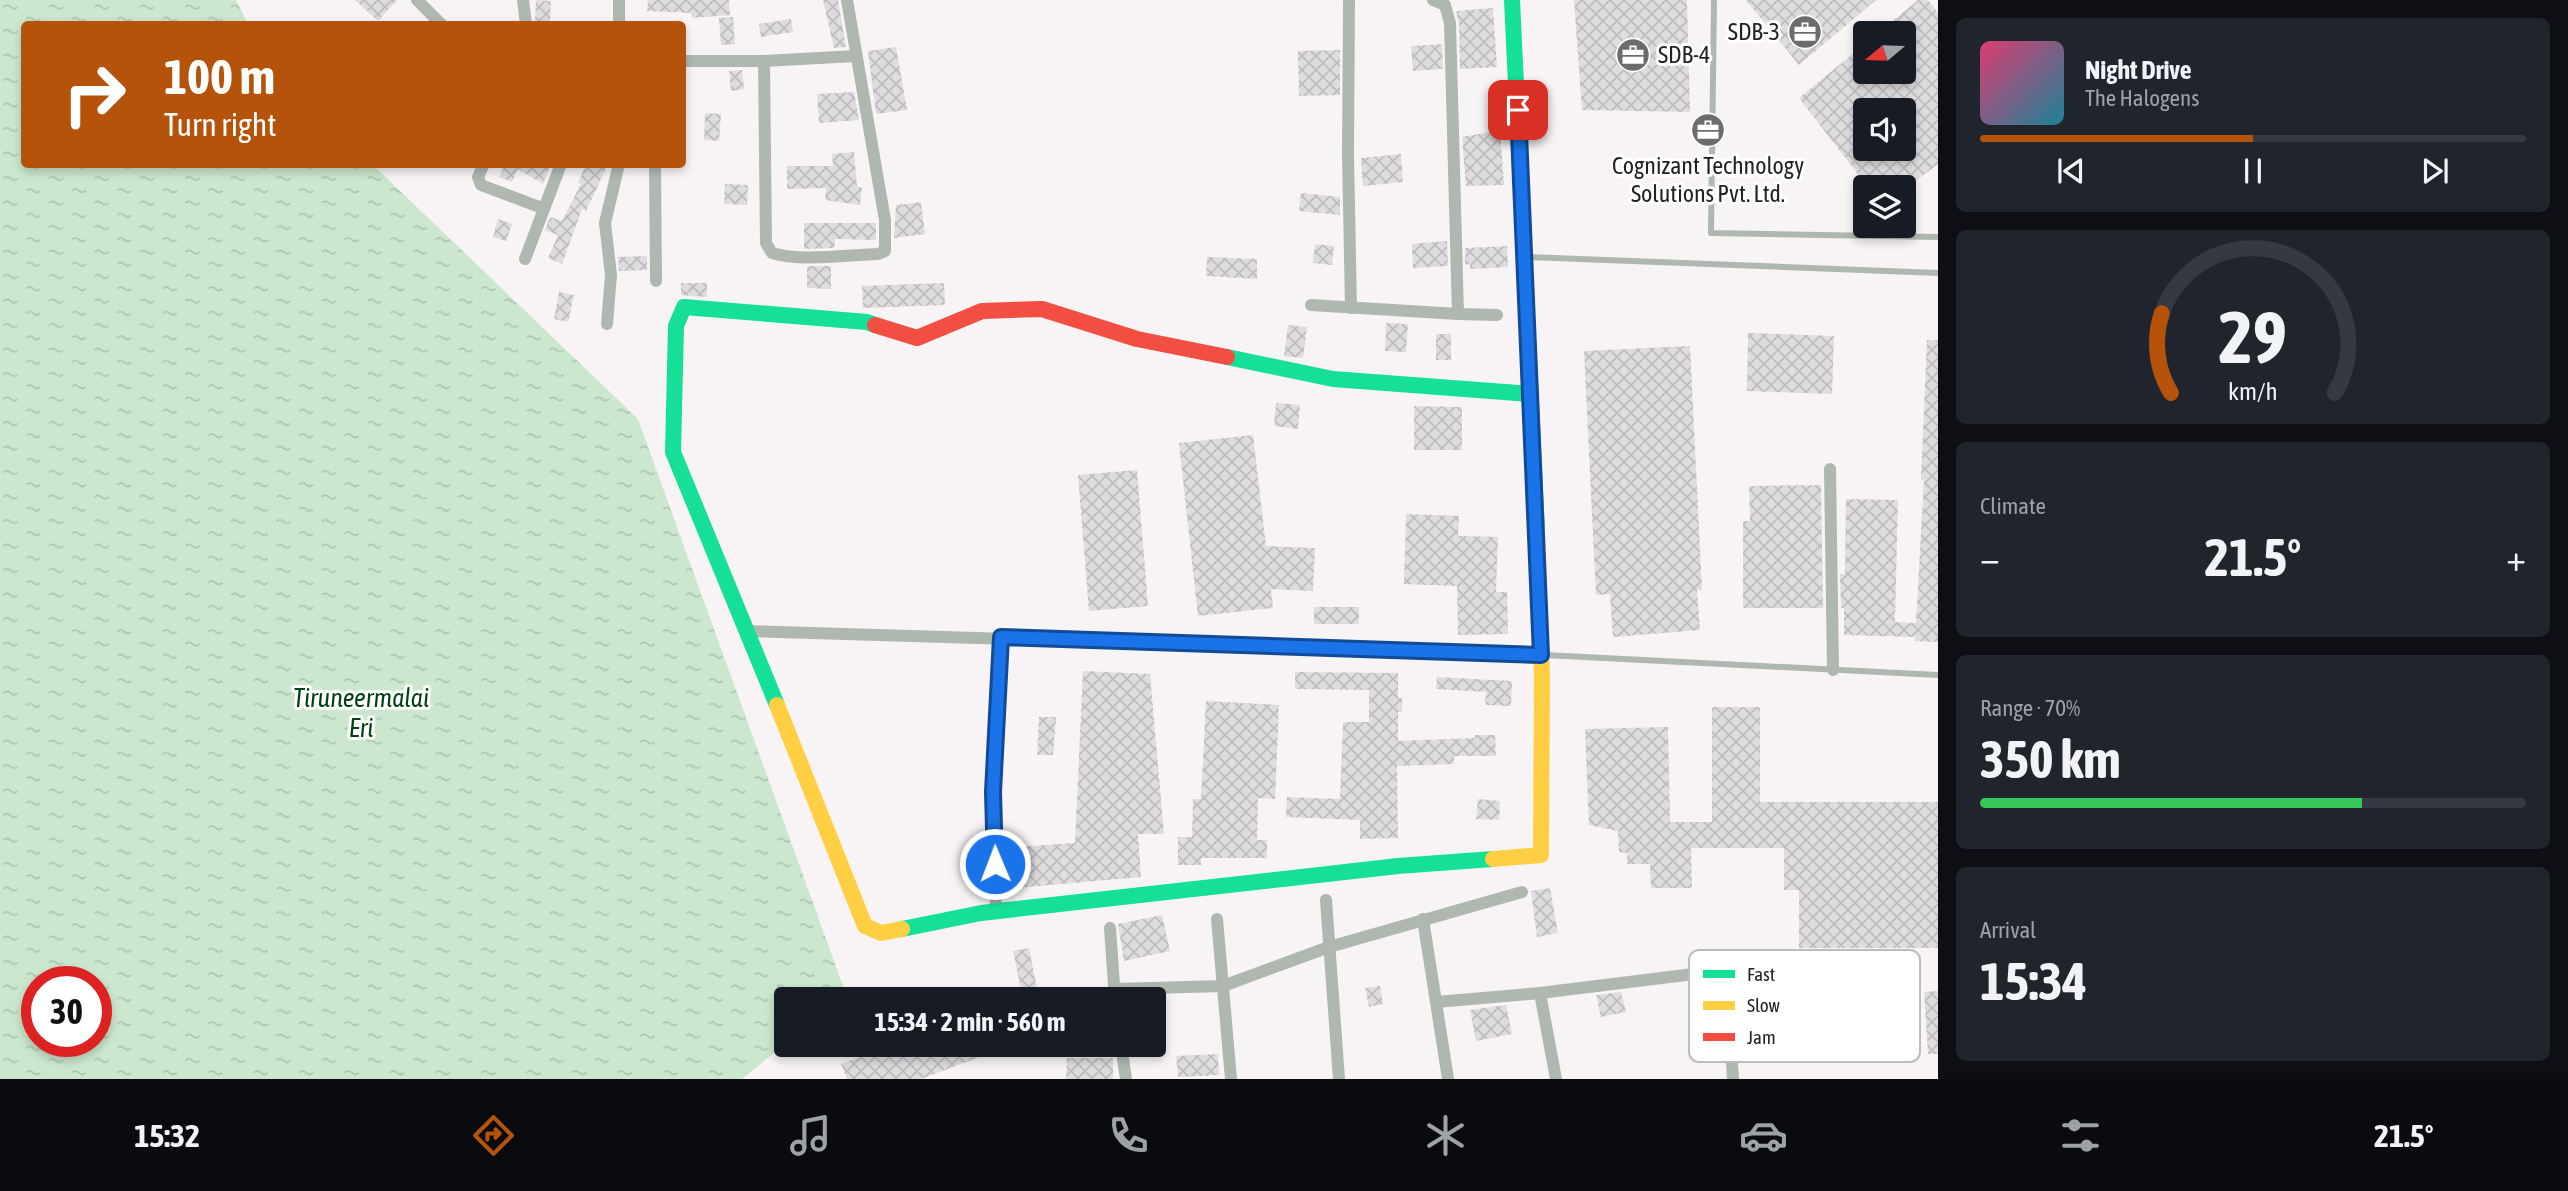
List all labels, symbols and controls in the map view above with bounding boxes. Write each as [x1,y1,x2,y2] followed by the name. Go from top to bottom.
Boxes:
[1786,13,1824,51] office icon: SDB-3
[1728,18,1780,45] place label: SDB-3
[1853,21,1916,84] north arrow
[1853,21,1916,238] map controls
[1614,36,1652,74] office icon: SDB-4
[1658,41,1710,68] place label: SDB-4
[164,48,275,104] text: 100 m
[49,49,140,140] icon: right
[2085,55,2192,85] text: Night Drive
[1488,80,1548,140] pin
[2085,85,2199,111] text: The Halogens
[1499,91,1537,129] icon: arrive
[1853,98,1916,161] button: sound
[164,106,277,143] text: Turn right
[1689,111,1727,149] office icon: Cognizant Technology Solutions Pvt. Ltd.
[1612,152,1804,207] place label: Cognizant Technology Solutions Pvt. Ltd.
[2052,152,2090,190] icon: previous
[2234,152,2272,190] icon: pause
[2416,152,2454,190] icon: next
[1853,175,1916,238] button: layers
[2219,296,2287,379] text: 29
[2228,377,2278,405] text: km/h
[1980,493,2046,519] text: Climate
[2205,527,2301,587] text: 21.5°
[1980,536,2000,579] text: −
[2506,536,2526,579] text: +
[293,683,429,743] water label: Tiruneermalai Eri
[1980,695,2080,721] text: Range · 70%
[1980,729,2121,789] text: 350 km
[958,827,1032,901] position arrow
[1980,917,2036,943] text: Arrival
[1689,950,1920,1062] legend
[1980,951,2087,1011] text: 15:34
[1747,963,1775,985] text: Fast
[21,966,112,1057] speed limit sign: 30
[1747,994,1781,1016] text: Slow
[875,1007,1065,1037] text: 15:34 · 2 min · 560 m
[1747,1026,1776,1048] text: Jam
[469,1111,518,1160] icon: directions
[786,1111,835,1160] icon: music
[1104,1111,1153,1160] icon: phone
[1421,1111,1470,1160] icon: climate
[1739,1111,1788,1160] icon: car
[2056,1111,2105,1160] icon: filters
[134,1117,200,1154] text: 15:32
[2374,1117,2434,1154] text: 21.5°

